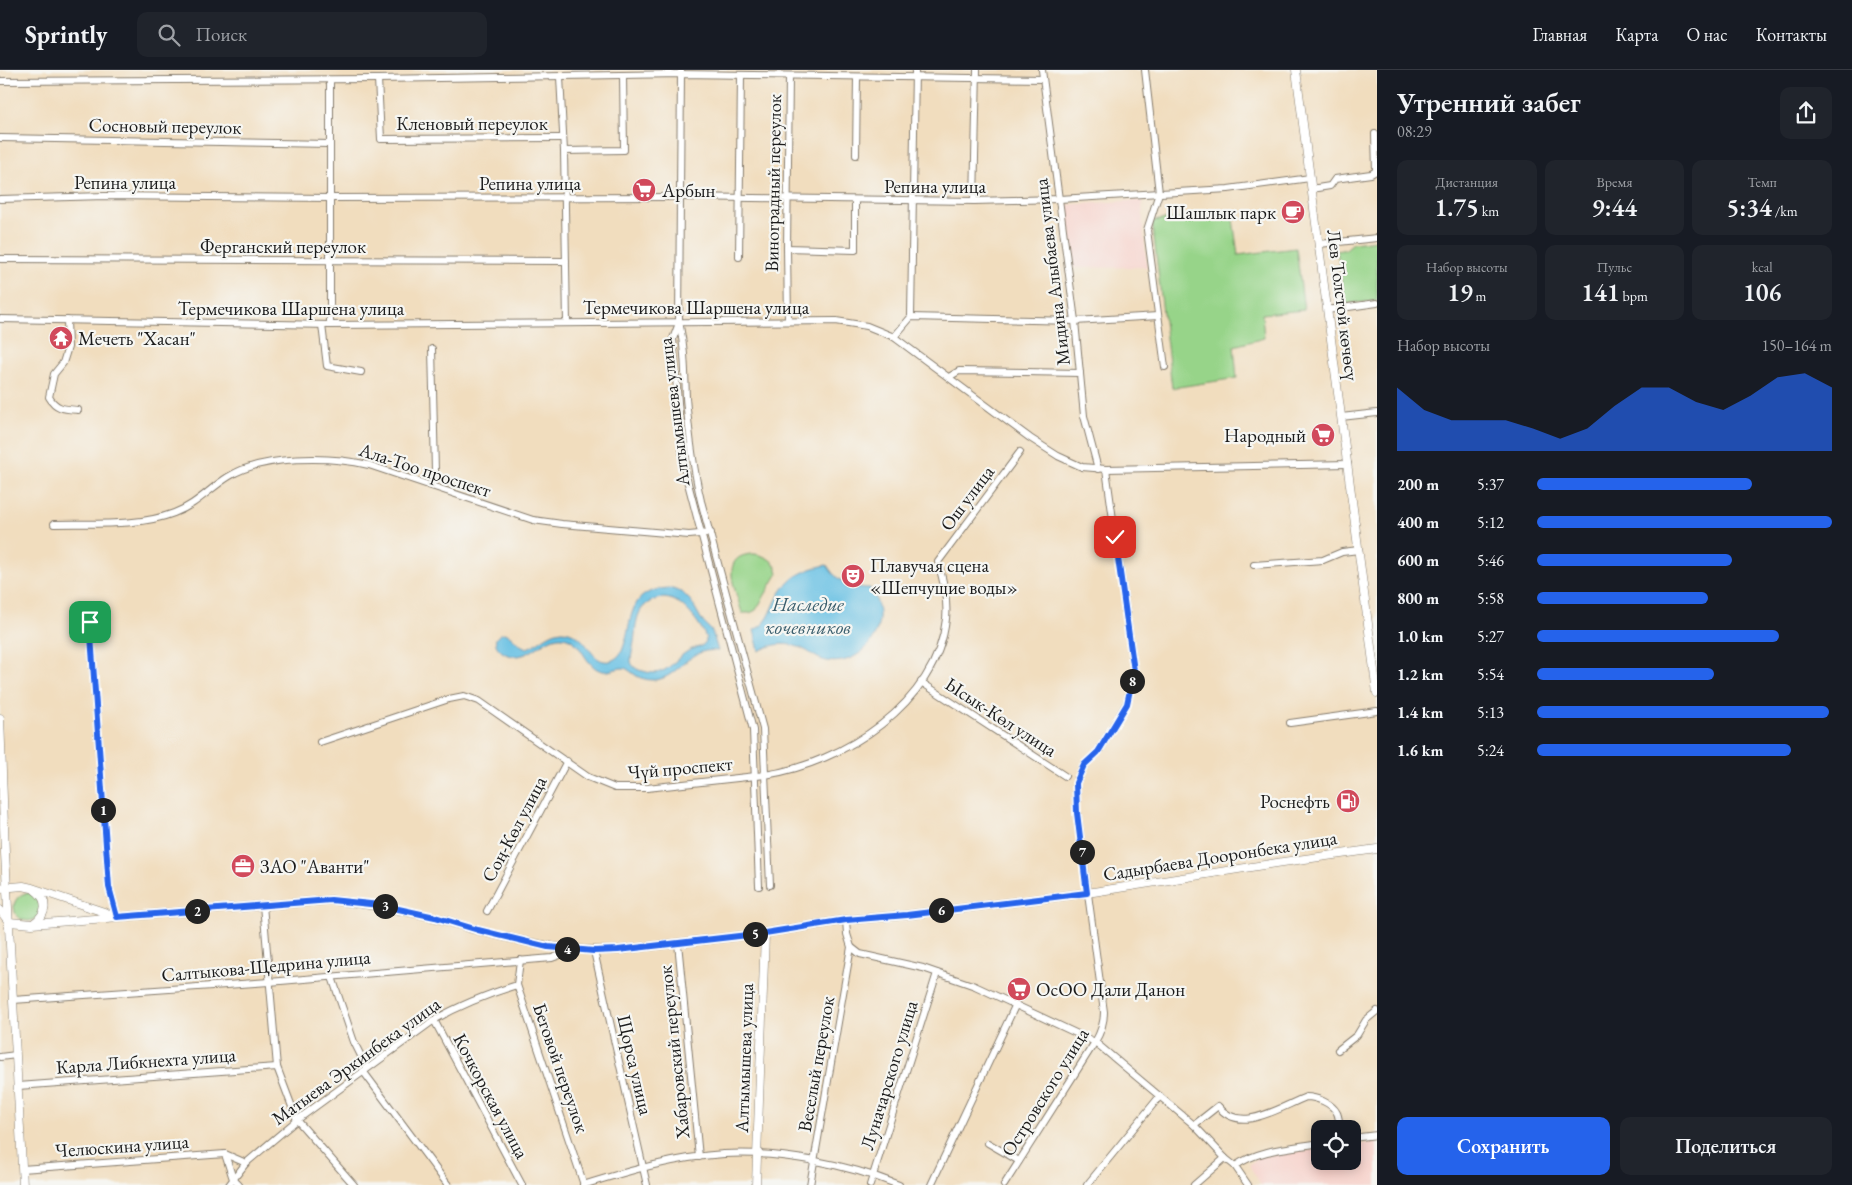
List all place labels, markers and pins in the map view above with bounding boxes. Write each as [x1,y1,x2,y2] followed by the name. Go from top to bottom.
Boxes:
[631,177,657,203] supermarket icon: Арбын
[661,178,716,203] place label: Арбын
[1280,199,1306,225] cafe icon: Шашлык парк
[1166,200,1276,225] place label: Шашлык парк
[48,325,74,351] temple icon: Мечеть "Хасан"
[78,326,196,351] place label: Мечеть "Хасан"
[1310,422,1336,448] supermarket icon: Народный
[1224,423,1306,448] place label: Народный
[1094,516,1136,558] pin
[870,553,1018,600] place label: Плавучая сцена «Шепчущие воды»
[840,563,866,589] theatre icon: Плавучая сцена «Шепчущие воды»
[69,601,111,643] pin
[1120,668,1144,694] pin: 8
[1335,788,1361,814] fuel station icon: Роснефть
[1260,789,1330,814] place label: Роснефть
[90,798,116,822] pin: 1
[1070,840,1094,864] pin: 7
[230,853,256,879] office icon: ЗАО "Аванти"
[260,854,370,879] place label: ЗАО "Аванти"
[372,894,398,918] pin: 3
[184,898,210,924] pin: 2
[928,898,954,922] pin: 6
[742,922,768,946] pin: 5
[554,936,580,962] pin: 4
[1006,976,1032,1002] supermarket icon: ОсОО Дали Данон
[1036,977,1185,1002] place label: ОсОО Дали Данон

